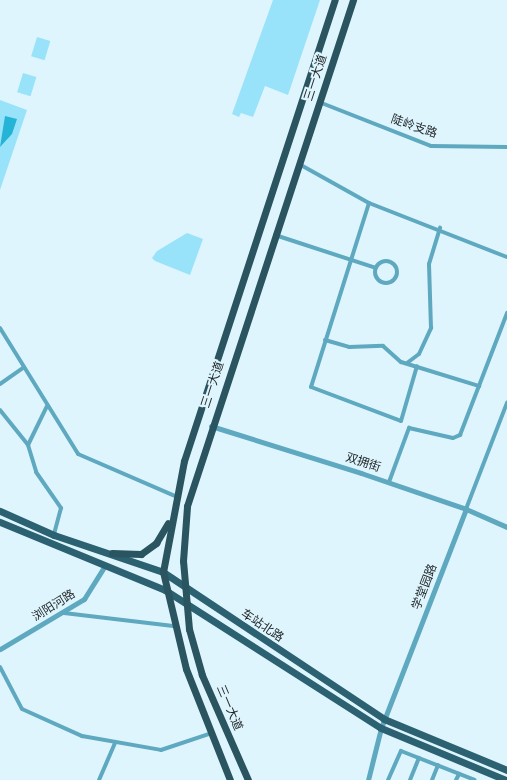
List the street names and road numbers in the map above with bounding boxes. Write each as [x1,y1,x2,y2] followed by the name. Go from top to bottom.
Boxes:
[302,53,330,103] street label: 三一大道
[389,112,439,142] street label: 陡岭支路
[199,360,227,410] street label: 三一大道
[344,451,382,475] street label: 双拥街
[410,562,440,612] street label: 学堂园路
[30,587,78,625] street label: 浏阳河路
[238,607,286,645] street label: 车站北路
[213,683,245,733] street label: 三一大道

